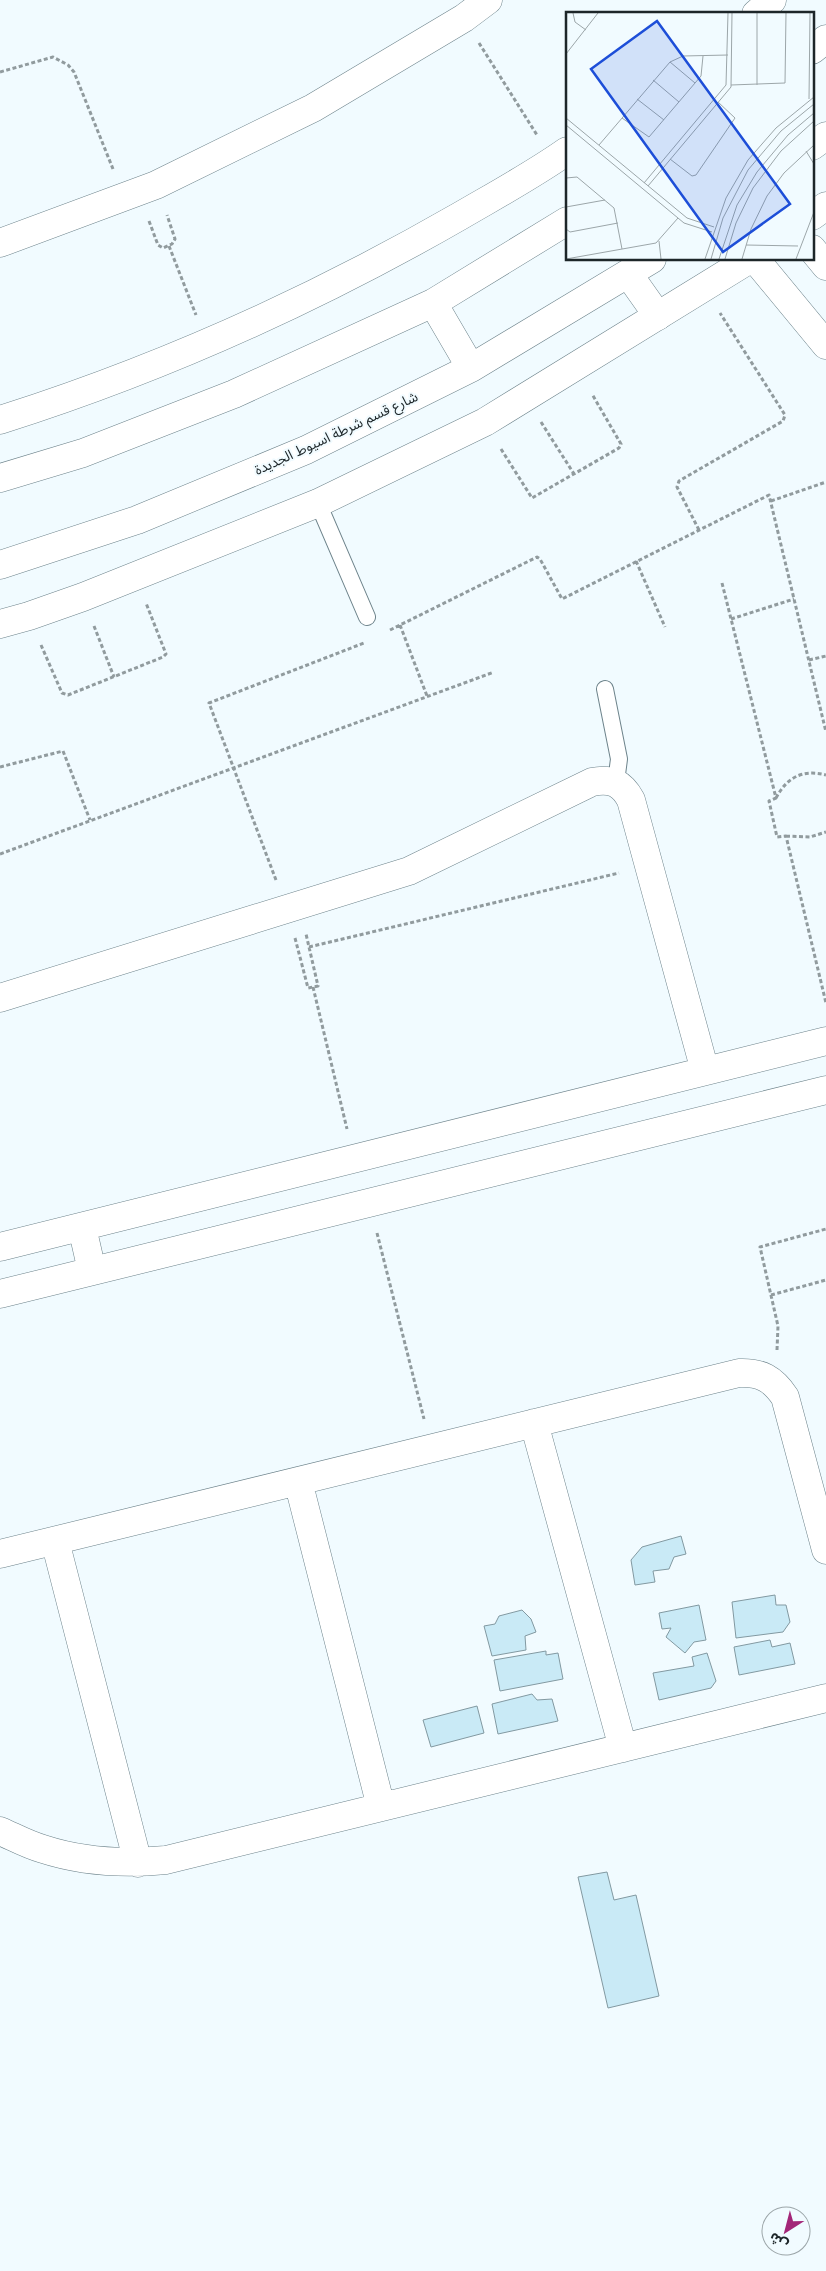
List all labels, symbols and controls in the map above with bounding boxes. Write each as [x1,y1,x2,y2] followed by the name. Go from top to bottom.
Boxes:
[566,12,814,260] inset map
[252,388,421,481] street label: شارع قسم شرطة اسيوط الجديدة
[761,2206,811,2256] north arrow
[766,2229,791,2254] text: ش

